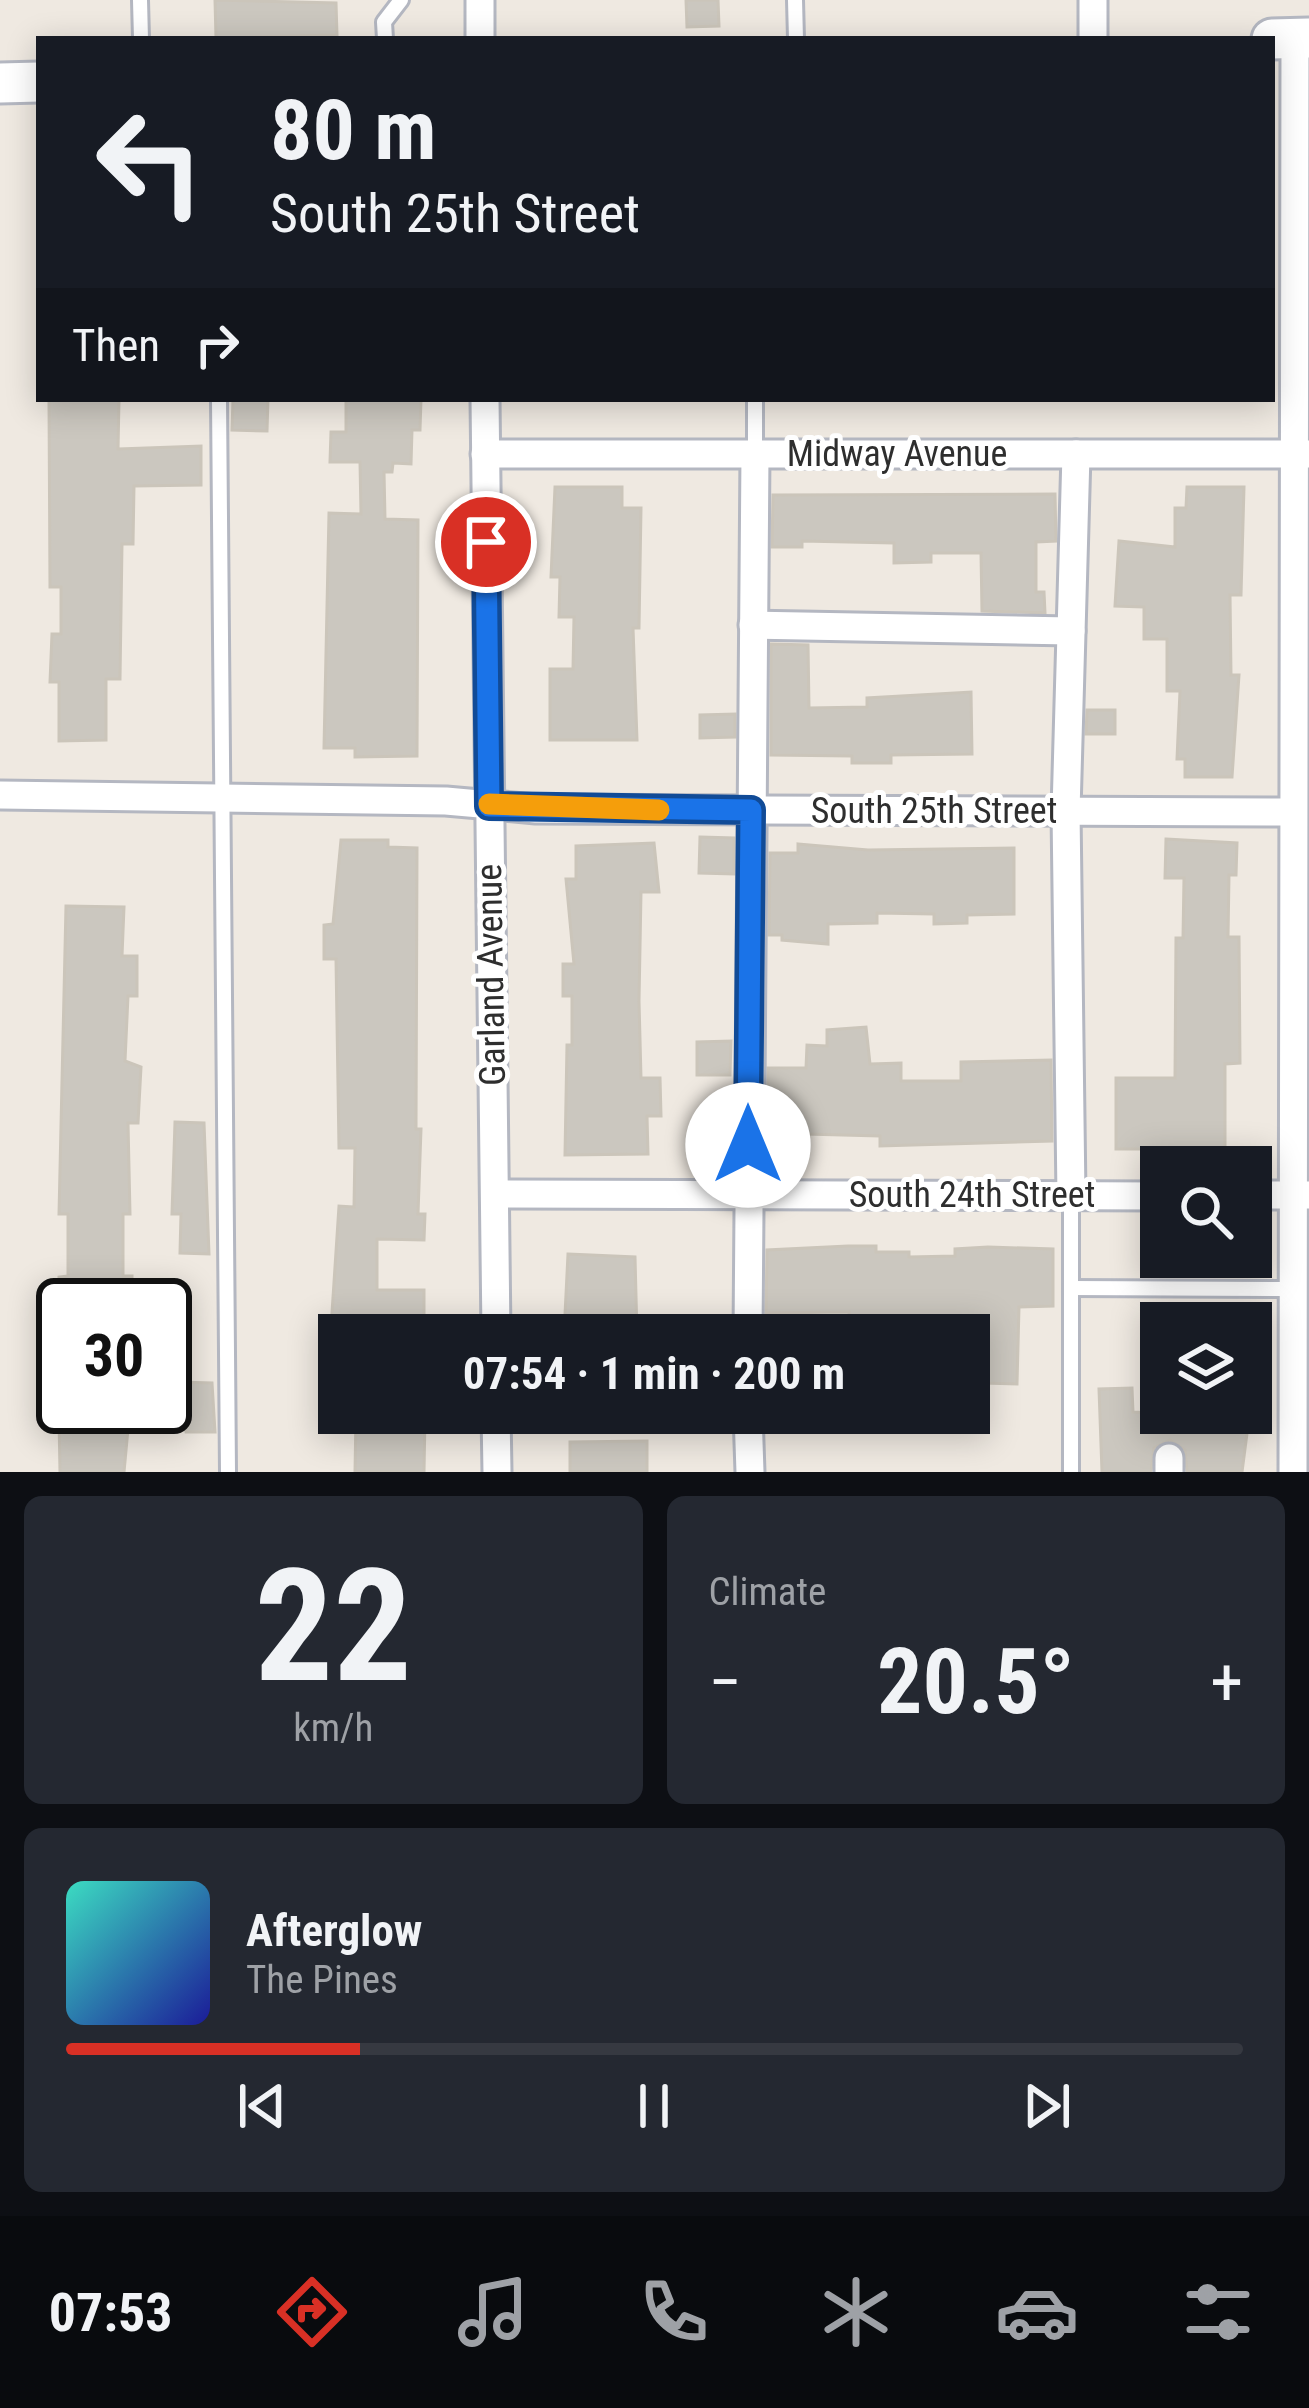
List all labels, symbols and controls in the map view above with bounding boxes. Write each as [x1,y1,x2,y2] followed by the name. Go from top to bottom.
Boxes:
[270,81,437,180] text: 80 m
[72,84,228,240] icon: left
[270,182,640,245] text: South 25th Street
[184,312,250,378] icon: right
[72,319,160,372] text: Then
[787,433,1007,475] street label: Midway Avenue
[435,491,537,593] pin
[453,509,519,575] icon: arrive
[811,790,1057,832] street label: South 25th Street
[468,864,514,1086] street label: Garland Avenue
[685,1082,811,1208] position arrow
[1140,1146,1272,1434] map controls
[1140,1146,1272,1278] button: search
[849,1174,1095,1216] street label: South 24th Street
[36,1278,192,1434] speed limit sign: 30
[1140,1302,1272,1434] button: layers
[463,1347,845,1400] text: 07:54 · 1 min · 200 m
[254,1535,412,1718] text: 22
[709,1569,826,1615] text: Climate
[877,1630,1075,1735] text: 20.5°
[709,1644,742,1721] text: −
[1210,1644,1243,1721] text: +
[293,1705,373,1751] text: km/h
[246,1904,422,1957] text: Afterglow
[246,1957,398,2003] text: The Pines
[229,2073,295,2139] icon: previous
[621,2073,687,2139] icon: pause
[1014,2073,1080,2139] icon: next
[270,2270,354,2354] icon: directions
[451,2270,535,2354] icon: music
[632,2270,716,2354] icon: phone
[814,2270,898,2354] icon: climate
[995,2270,1079,2354] icon: car
[1176,2270,1260,2354] icon: filters
[49,2281,173,2344] text: 07:53

